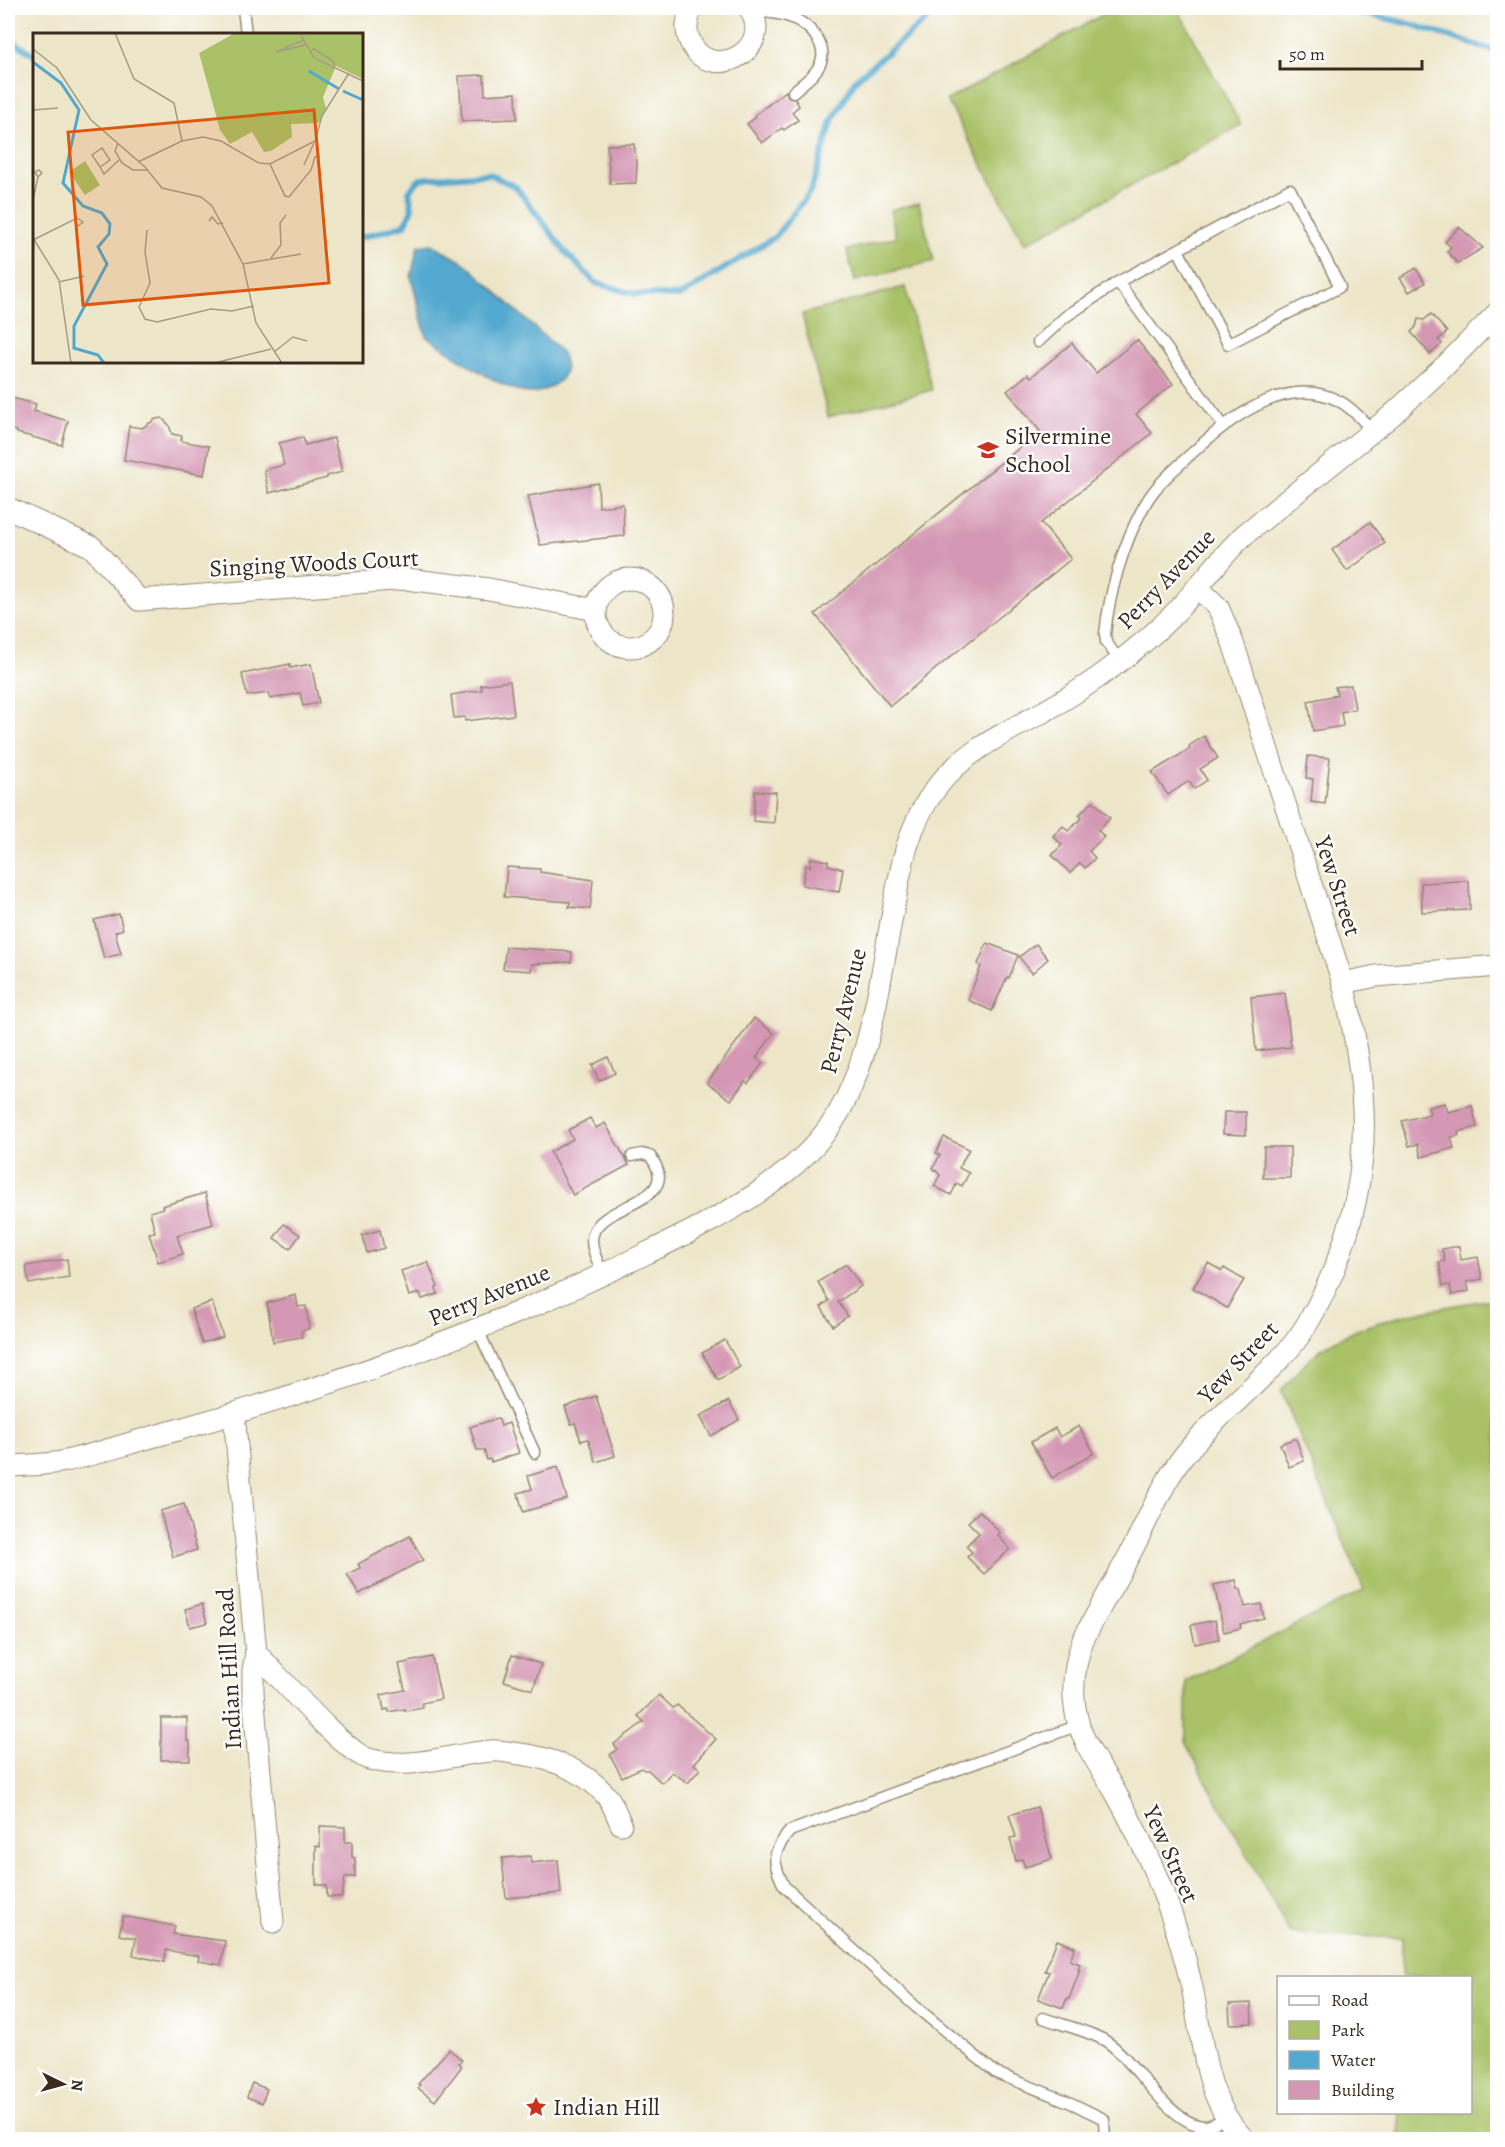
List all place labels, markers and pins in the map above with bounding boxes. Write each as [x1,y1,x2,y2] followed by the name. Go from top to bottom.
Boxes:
[1005,420,1111,480] place label: Silvermine School
[976,438,1000,462] school or university icon: Silvermine School
[553,2091,660,2123] place label: Indian Hill
[524,2095,548,2119] place icon: Indian Hill

